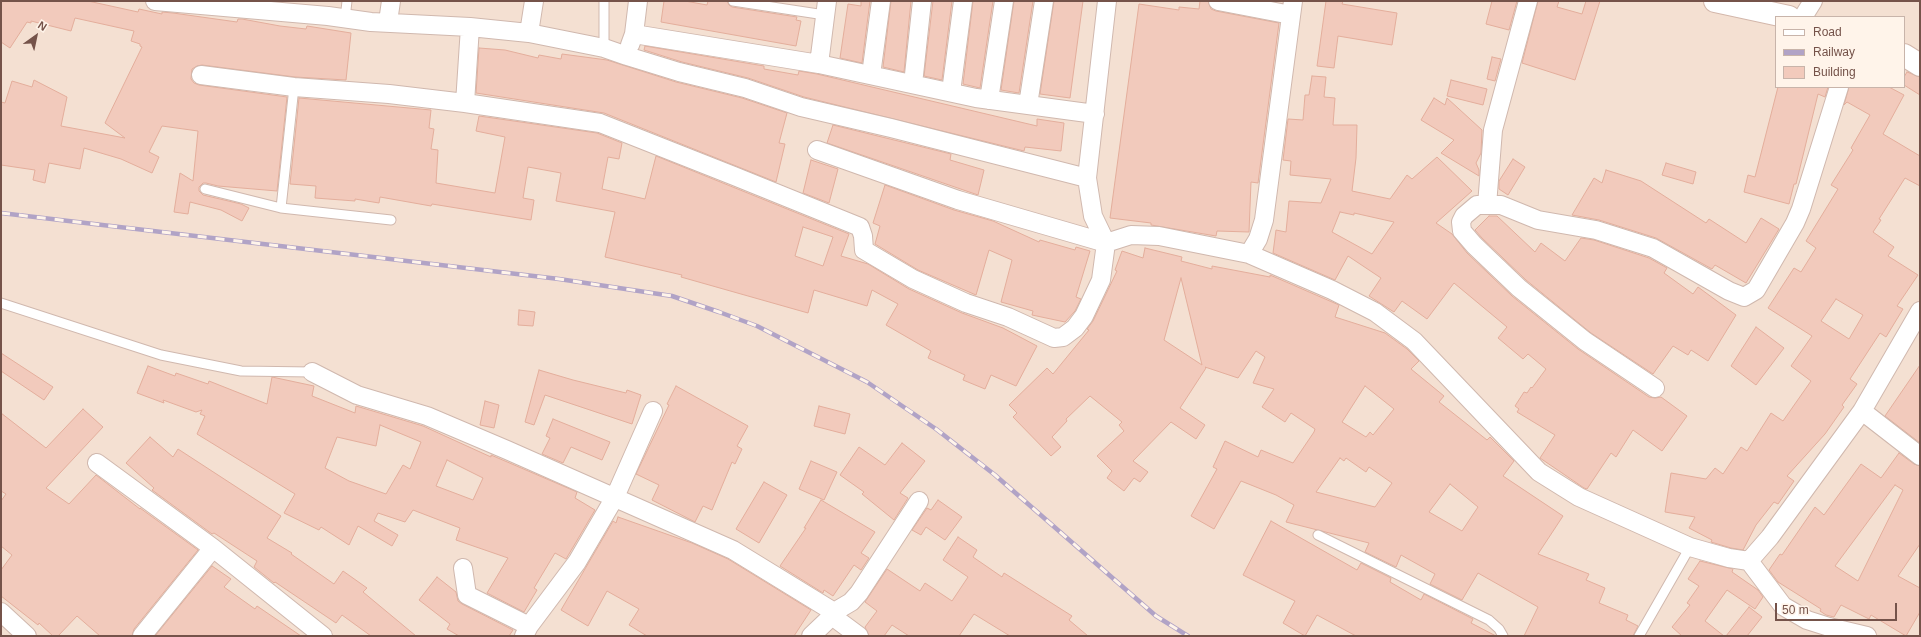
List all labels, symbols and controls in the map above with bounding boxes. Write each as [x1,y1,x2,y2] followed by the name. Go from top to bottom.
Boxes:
[16,16,56,56] north arrow
[1775,16,1905,88] legend
[36,19,49,33] text: N
[1813,25,1842,39] text: Road
[1813,45,1855,59] text: Railway
[1813,65,1856,79] text: Building
[1777,595,1899,621] scale bar
[1782,603,1809,617] text: 50 m

